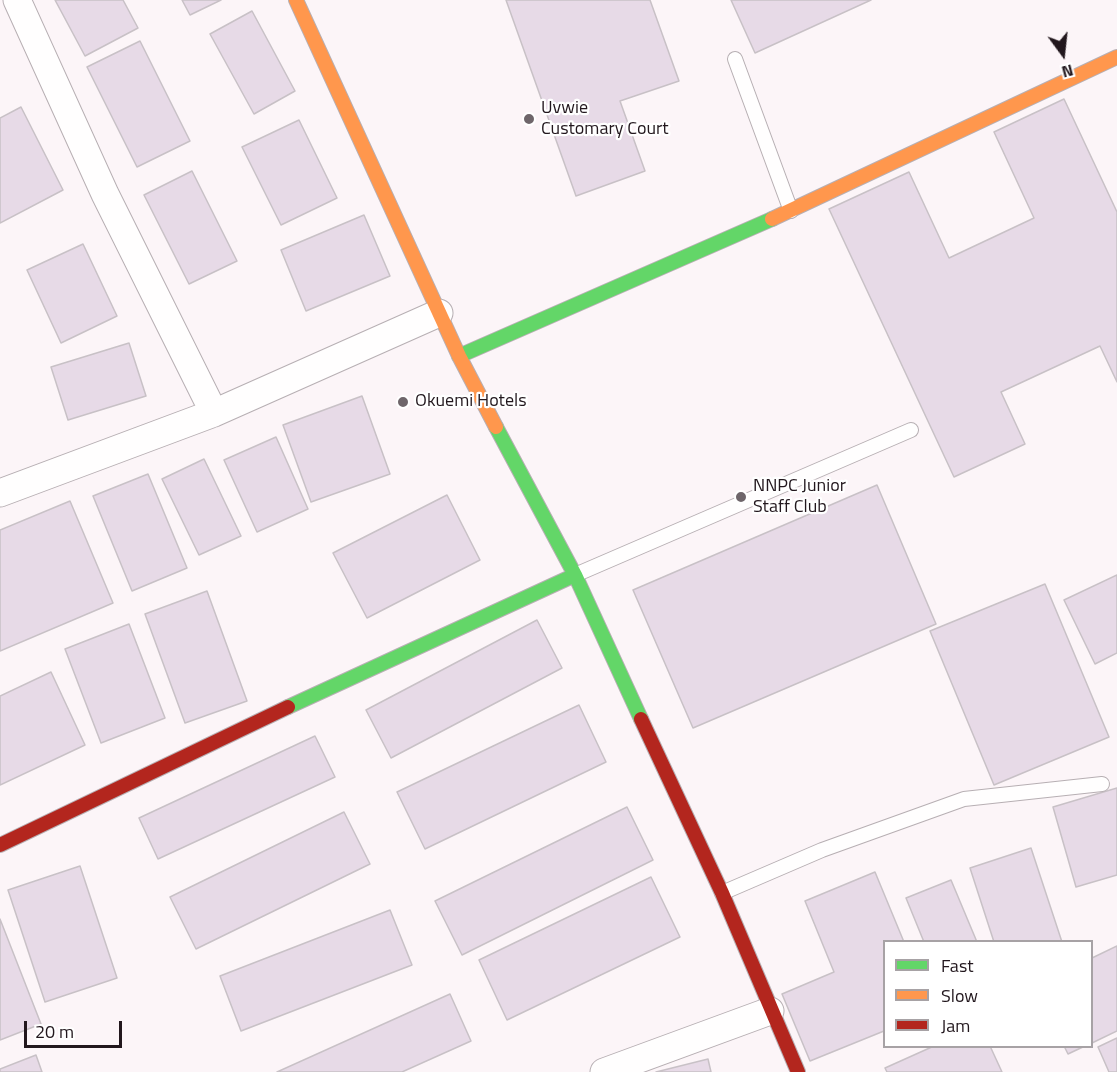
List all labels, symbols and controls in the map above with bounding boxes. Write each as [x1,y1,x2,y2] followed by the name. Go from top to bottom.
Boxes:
[1033,24,1093,84] north arrow
[1059,58,1076,84] text: N
[541,98,669,140] place label: Uvwie Customary Court
[522,112,536,126] marker: Uvwie Customary Court
[415,391,527,413] place label: Okuemi Hotels
[396,395,410,409] marker: Okuemi Hotels
[753,476,846,518] place label: NNPC Junior Staff Club
[734,490,748,504] marker: NNPC Junior Staff Club
[883,940,1093,1048] legend
[941,952,974,979] text: Fast
[941,982,978,1009] text: Slow
[27,1009,124,1047] scale bar
[941,1012,970,1039] text: Jam
[35,1018,74,1045] text: 20 m

